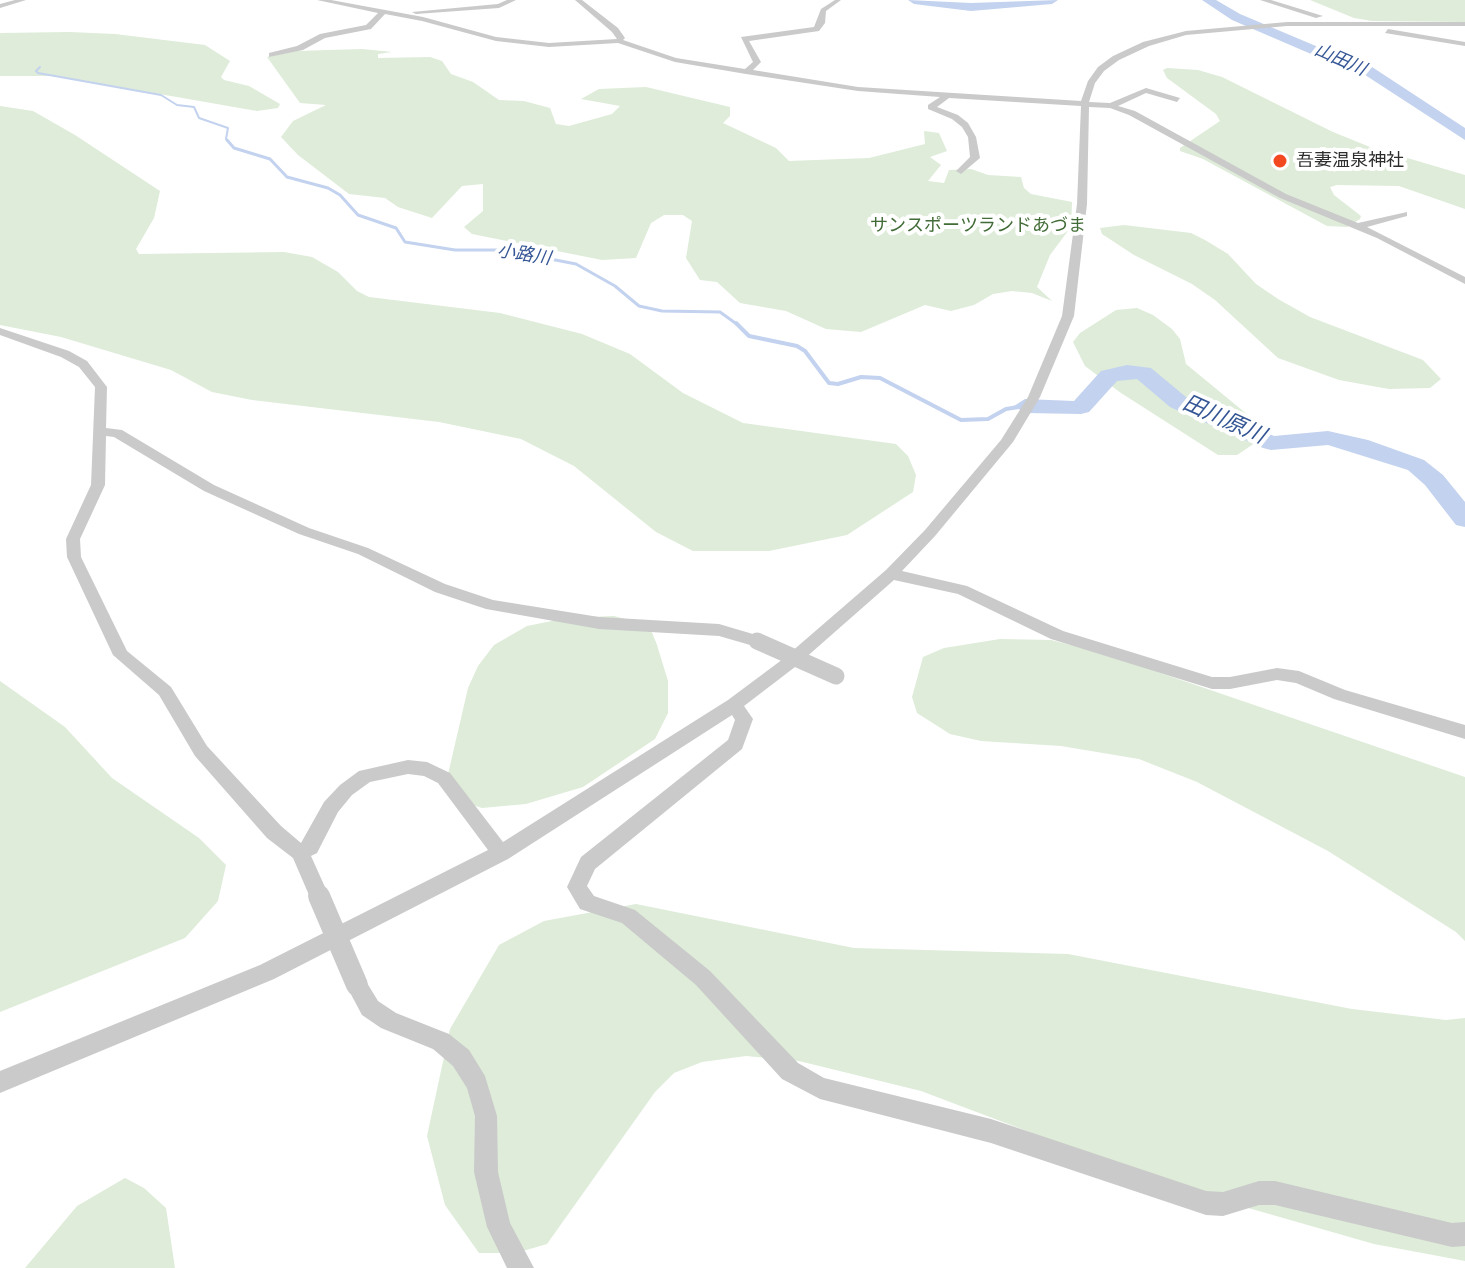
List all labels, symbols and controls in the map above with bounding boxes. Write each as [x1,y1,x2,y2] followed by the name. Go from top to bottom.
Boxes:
[1311,39,1369,81] water label: 山田川
[1296,150,1404,172] place label: 吾妻温泉神社
[1271,152,1289,170] marker: 吾妻温泉神社
[870,215,1086,237] park label: サンスポーツランドあづま
[496,240,552,270] water label: 小路川
[1178,390,1270,450] water label: 田川原川

